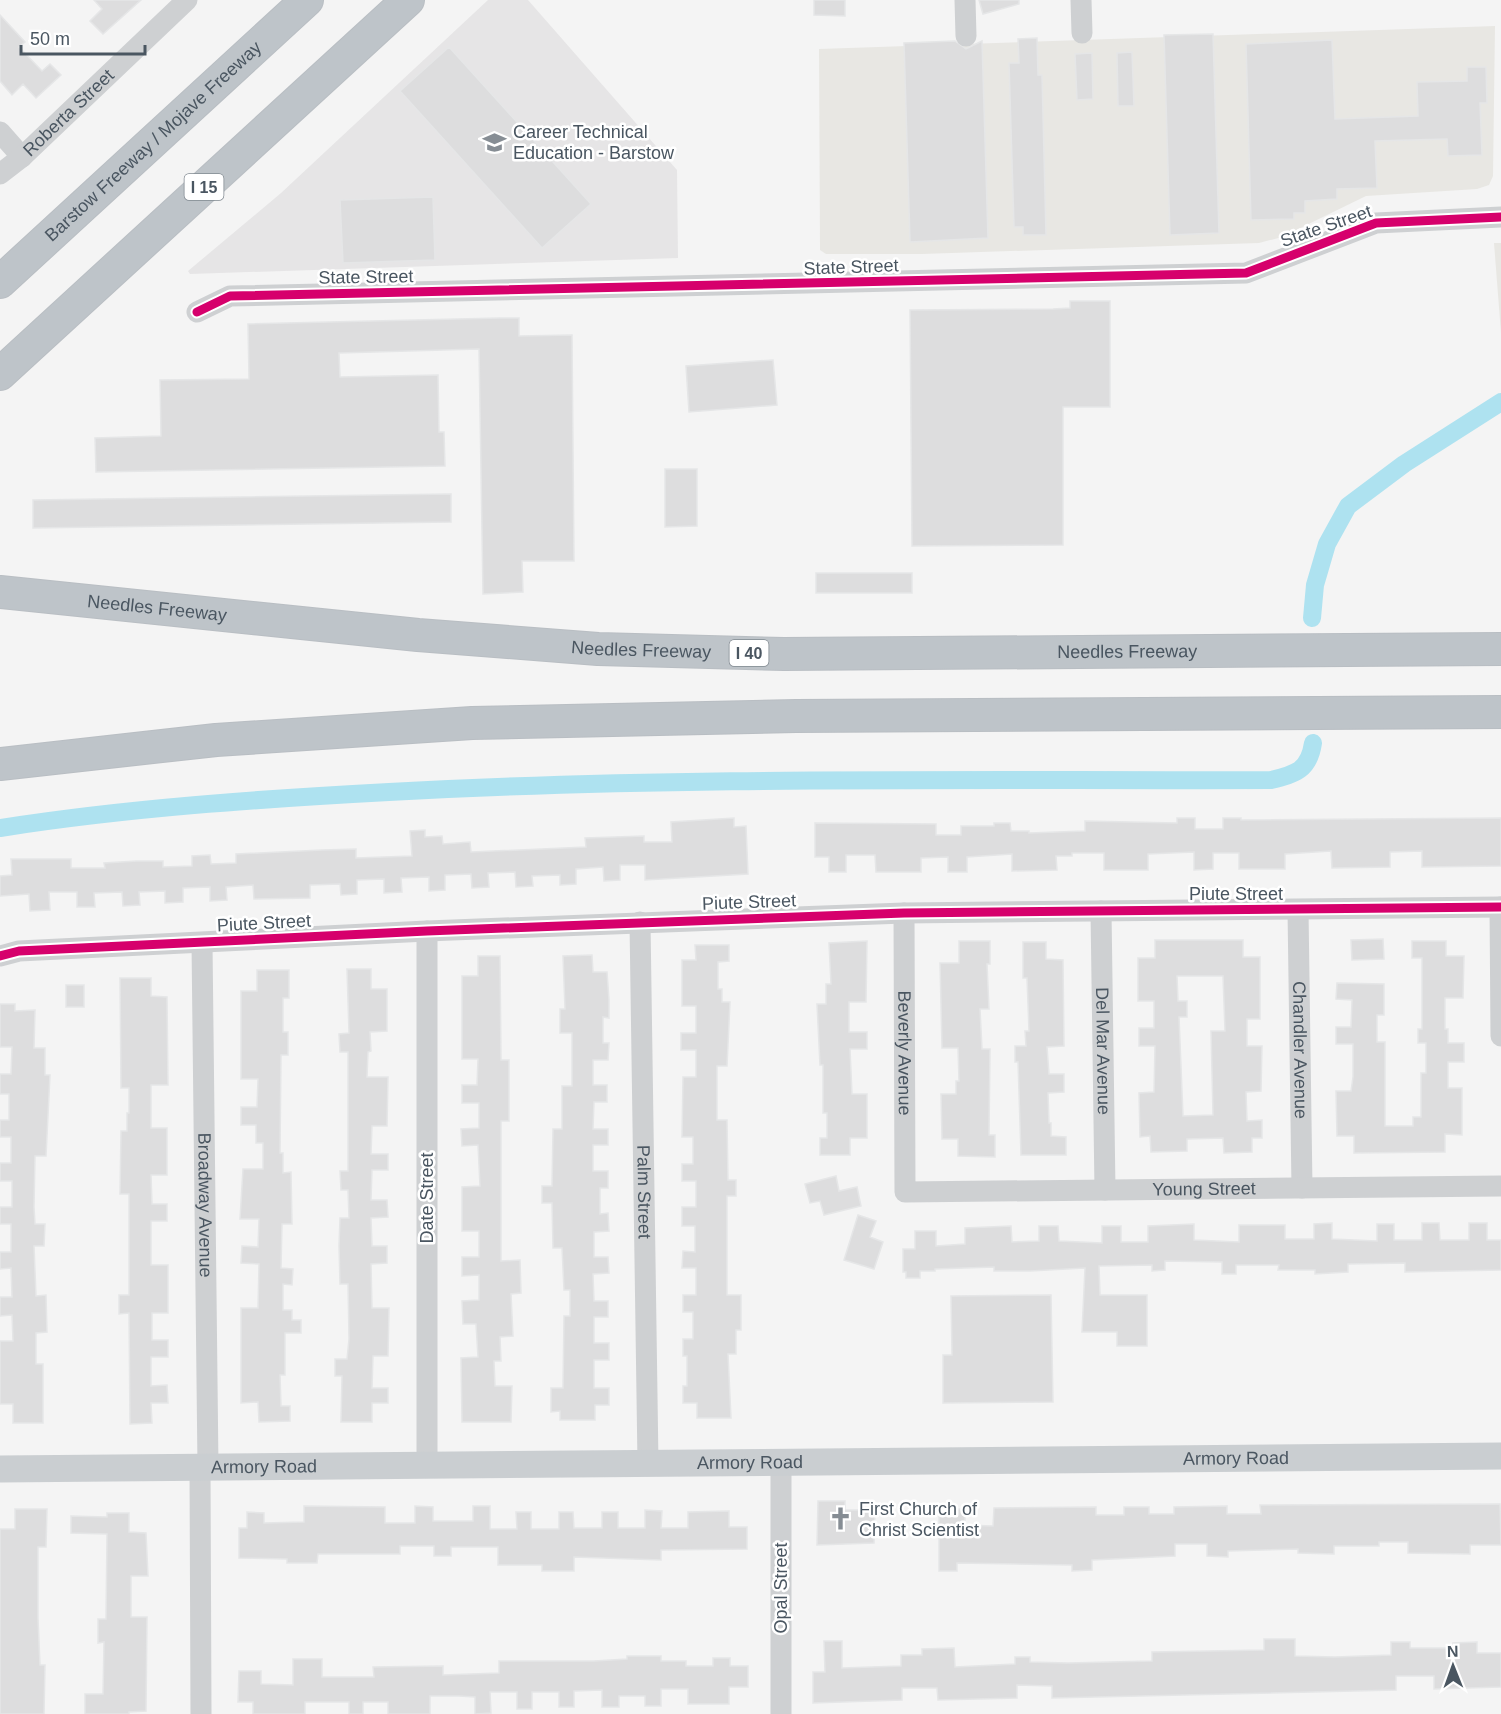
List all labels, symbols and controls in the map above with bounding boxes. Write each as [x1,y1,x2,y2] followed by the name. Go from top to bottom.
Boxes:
[21,18,146,56] scale bar
[30,29,70,49] text: 50 m
[41,37,265,245] street label: Barstow Freeway / Mojave Freeway
[19,65,118,160] street label: Roberta Street
[513,122,675,163] place label: Career Technical Education - Barstow
[482,129,508,155] school or university icon: Career Technical Education - Barstow
[184,174,224,200] road number: I 15
[1278,201,1374,251] street label: State Street
[803,255,899,279] street label: State Street
[318,266,414,288] street label: State Street
[86,591,228,625] street label: Needles Freeway
[570,637,712,662] street label: Needles Freeway
[730,640,768,666] road number: I 40
[1057,641,1197,662] street label: Needles Freeway
[1189,884,1283,904] street label: Piute Street
[702,890,796,914] street label: Piute Street
[217,911,311,935] street label: Piute Street
[1289,981,1311,1119] street label: Chandler Avenue
[1092,987,1114,1115] street label: Del Mar Avenue
[894,991,915,1115] street label: Beverly Avenue
[194,1132,216,1278] street label: Broadway Avenue
[633,1145,655,1239] street label: Palm Street
[417,1152,437,1244] street label: Date Street
[1152,1178,1256,1200] street label: Young Street
[1183,1448,1289,1469] street label: Armory Road
[697,1452,803,1473] street label: Armory Road
[211,1456,317,1477] street label: Armory Road
[859,1499,979,1540] place label: First Church of Christ Scientist
[828,1506,854,1532] church icon: First Church of Christ Scientist
[771,1542,791,1634] street label: Opal Street
[1423,1636,1483,1696] north arrow
[1447,1643,1459,1660] text: N

